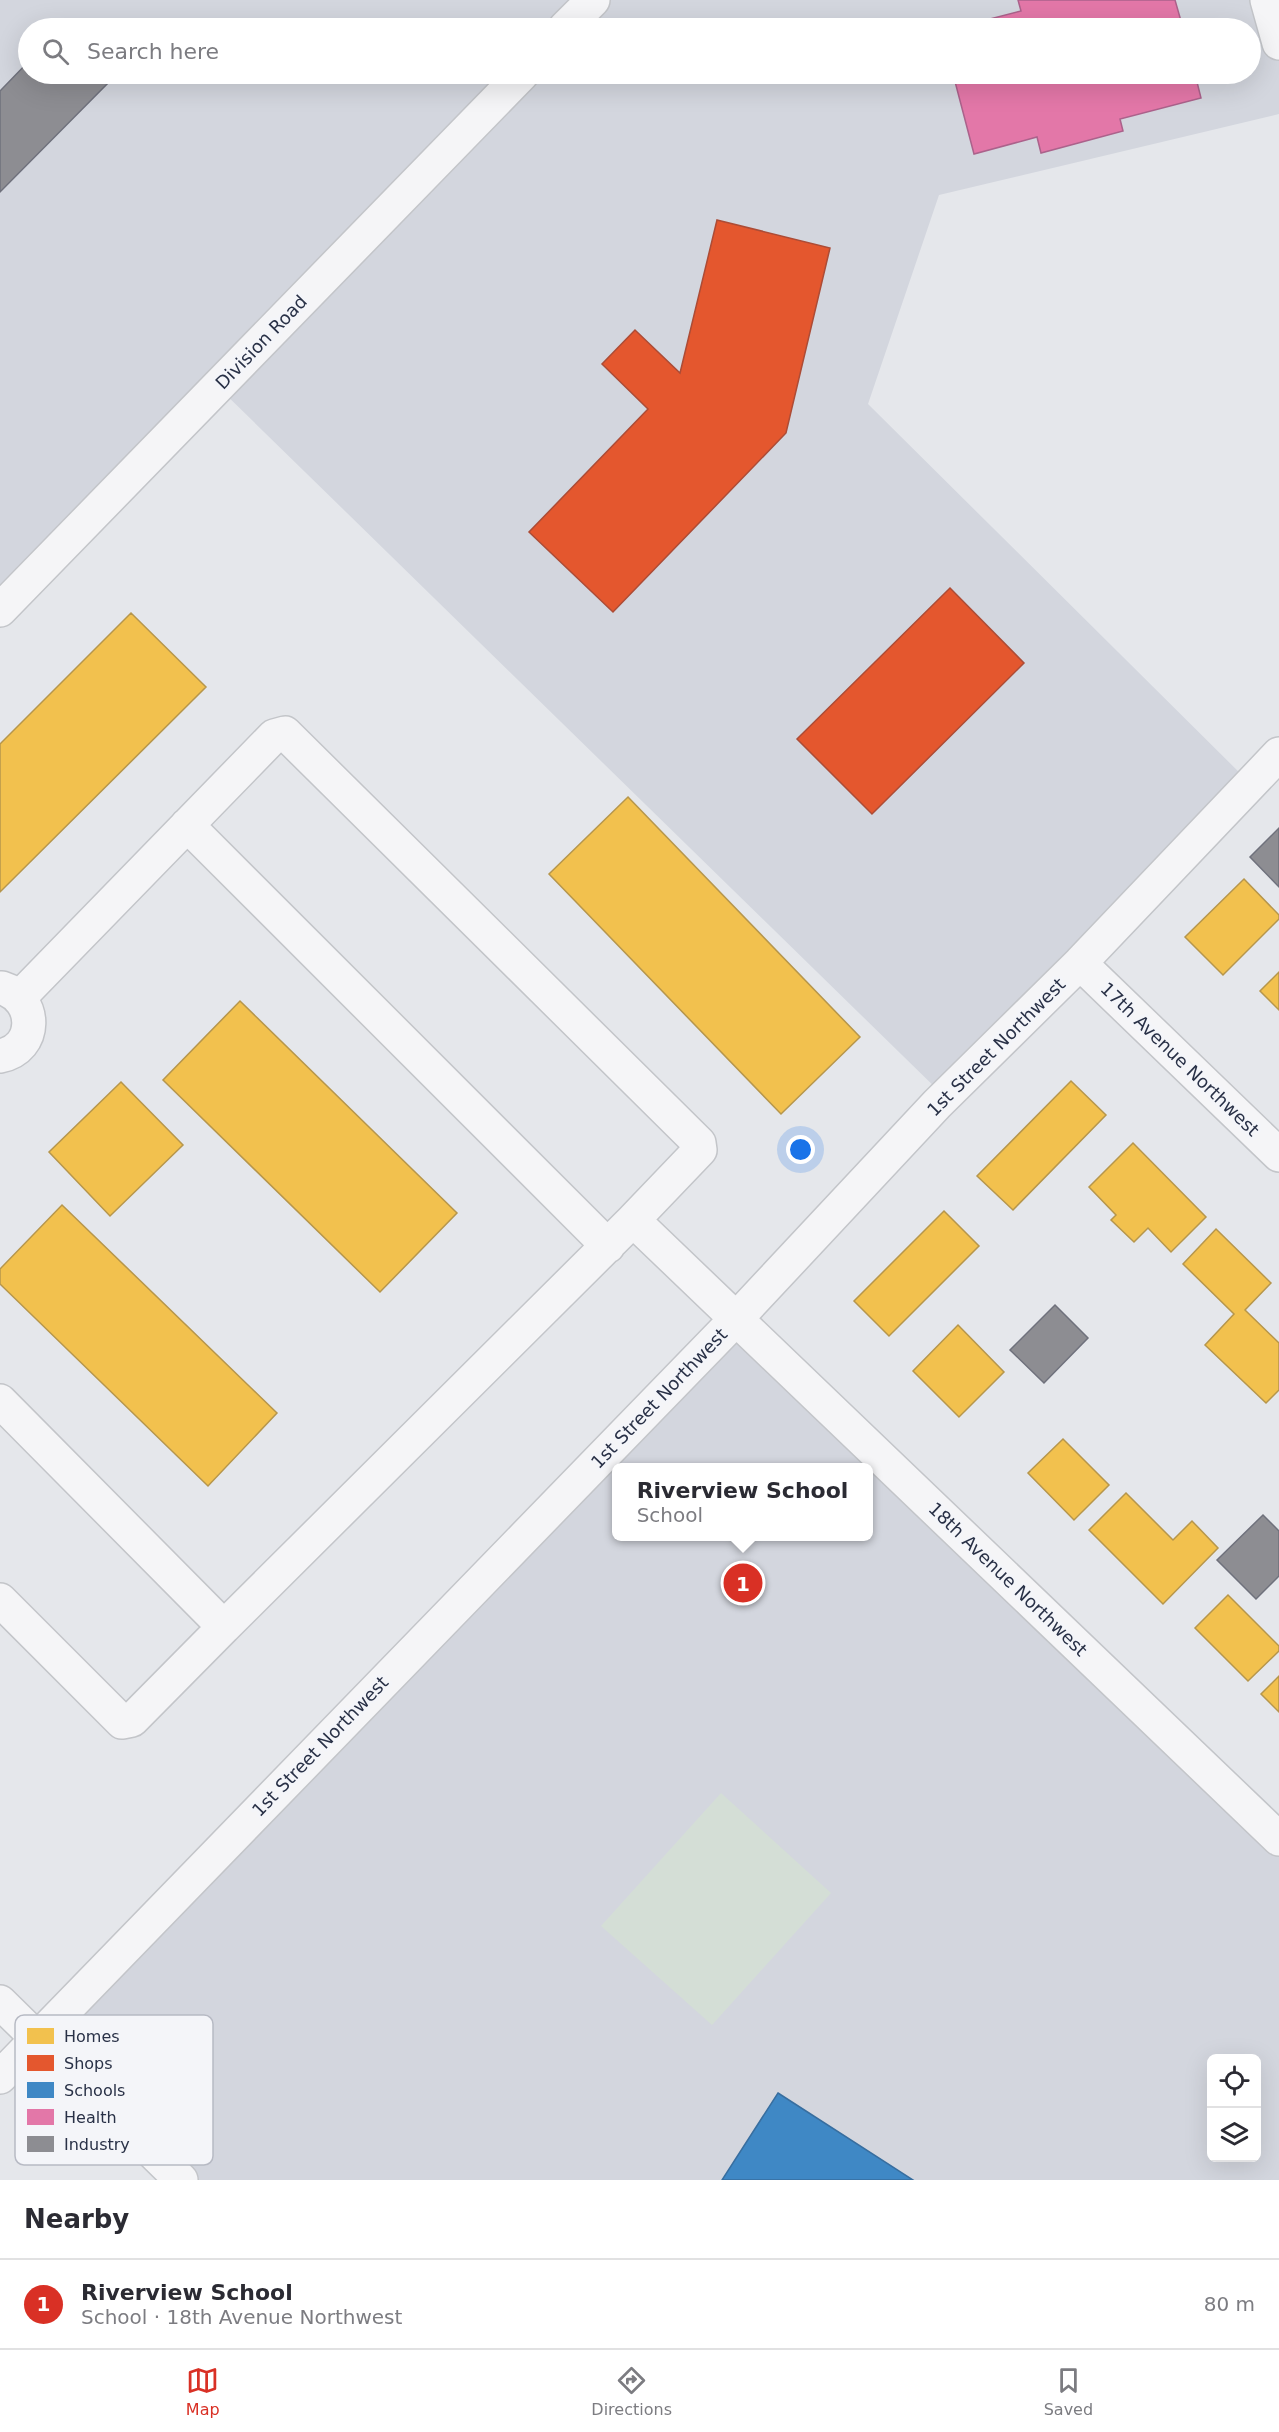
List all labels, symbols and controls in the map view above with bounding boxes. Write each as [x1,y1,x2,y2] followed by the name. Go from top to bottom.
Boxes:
[18,18,1261,84] search box
[39,35,72,68] icon: search
[87,39,219,64] text: Search here
[211,291,311,393] street label: Division Road
[923,974,1069,1120] street label: 1st Street Northwest
[1096,978,1264,1140] street label: 17th Avenue Northwest
[786,1135,815,1164] your location
[587,1324,731,1472] street label: 1st Street Northwest
[612,1463,873,1541] popup
[637,1478,848,1503] text: Riverview School
[924,1498,1092,1660] street label: 18th Avenue Northwest
[637,1503,703,1527] text: School
[724,1560,762,1606] pin: 1
[248,1672,392,1820] street label: 1st Street Northwest
[15,2015,213,2165] legend
[64,2027,120,2046] text: Homes
[64,2054,113,2073] text: Shops
[1207,2054,1261,2162] map controls
[1207,2054,1261,2108] button: locate
[64,2081,125,2100] text: Schools
[64,2108,117,2127] text: Health
[1207,2108,1261,2162] button: layers
[64,2135,130,2154] text: Industry
[24,2204,129,2234] text: Nearby
[81,2280,293,2305] text: Riverview School
[37,2292,50,2316] text: 1
[1204,2292,1255,2316] text: 80 m
[81,2305,402,2329] text: School · 18th Avenue Northwest
[186,2364,220,2419] tab: Map
[591,2364,672,2419] tab: Directions
[1044,2364,1093,2419] tab: Saved

